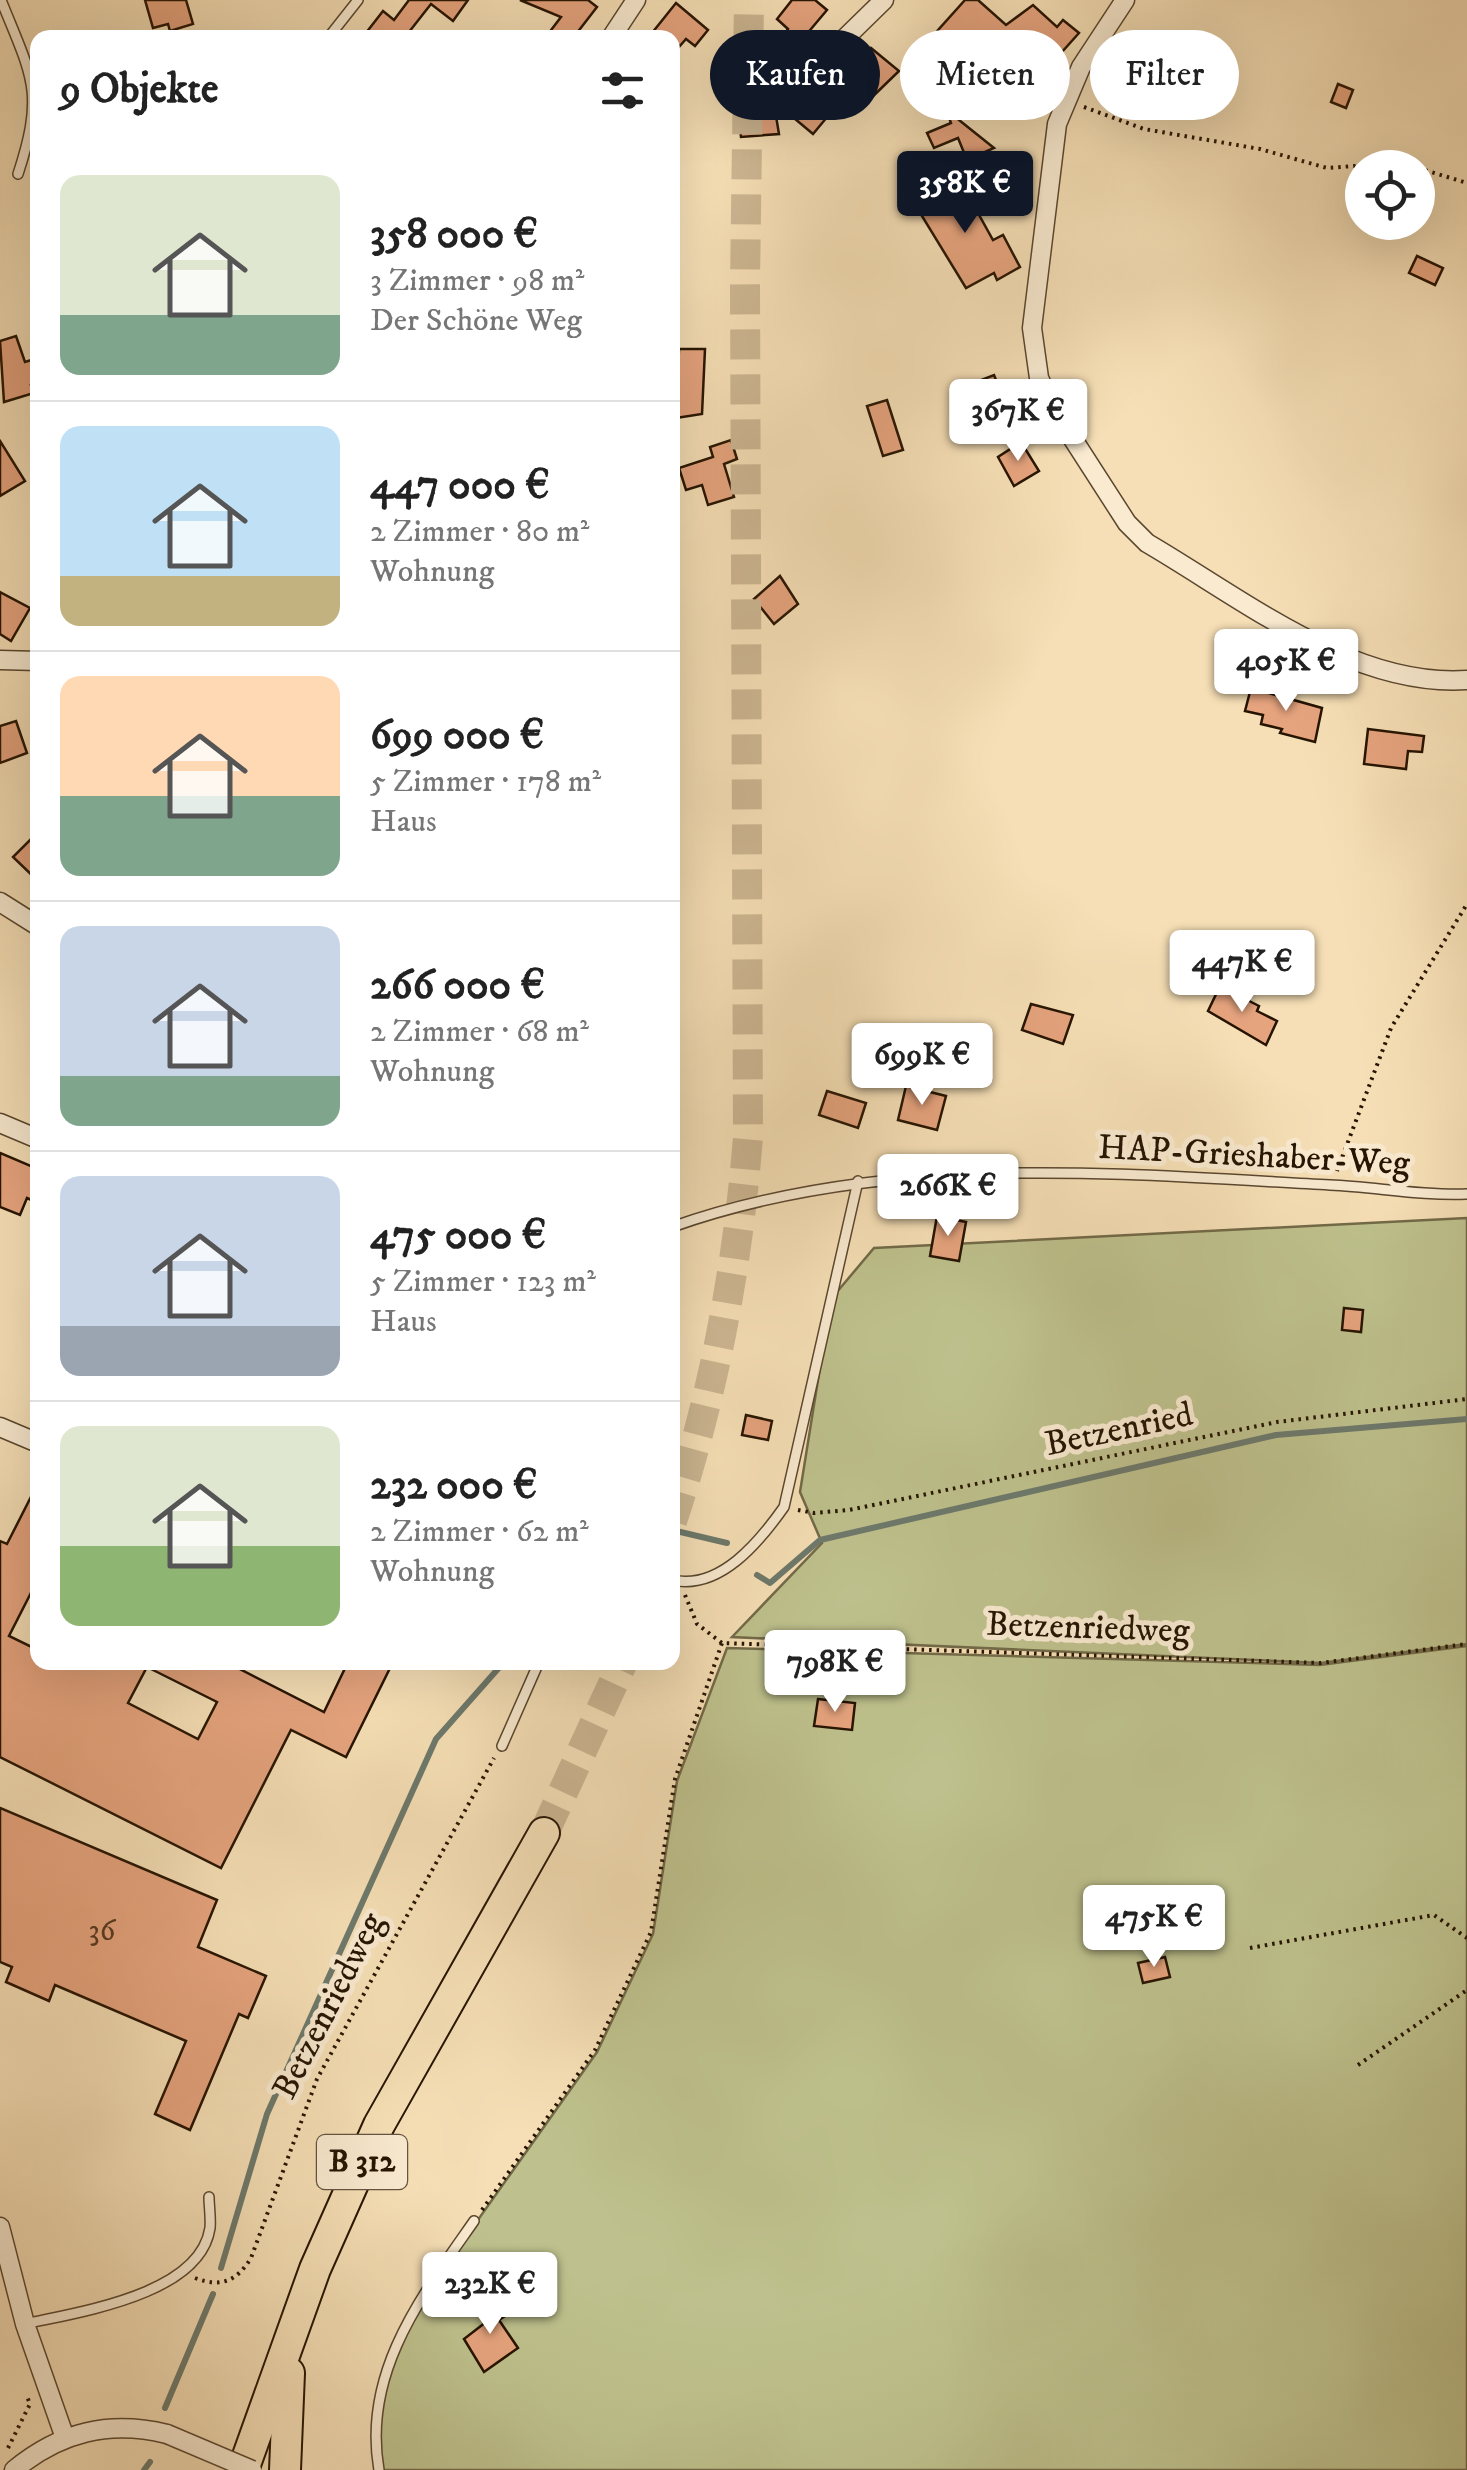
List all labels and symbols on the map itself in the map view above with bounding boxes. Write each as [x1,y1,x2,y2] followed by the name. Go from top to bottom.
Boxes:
[884,151,1046,236] pin: 358K €
[937,379,1099,464] pin: 367K €
[1205,629,1367,714] pin: 405K €
[1161,930,1323,1015] pin: 447K €
[841,1023,1003,1108] pin: 699K €
[1097,1126,1412,1186] street label: HAP-Grieshaber-Weg
[867,1154,1029,1239] pin: 266K €
[1041,1393,1197,1467] street label: Betzenried
[986,1602,1191,1654] street label: Betzenriedweg
[754,1630,916,1715] pin: 798K €
[1073,1885,1235,1970] pin: 475K €
[263,1904,395,2107] street label: Betzenriedweg
[89,1913,117,1950] house number: 36
[317,2135,407,2189] road number: B 312
[409,2252,571,2337] pin: 232K €

